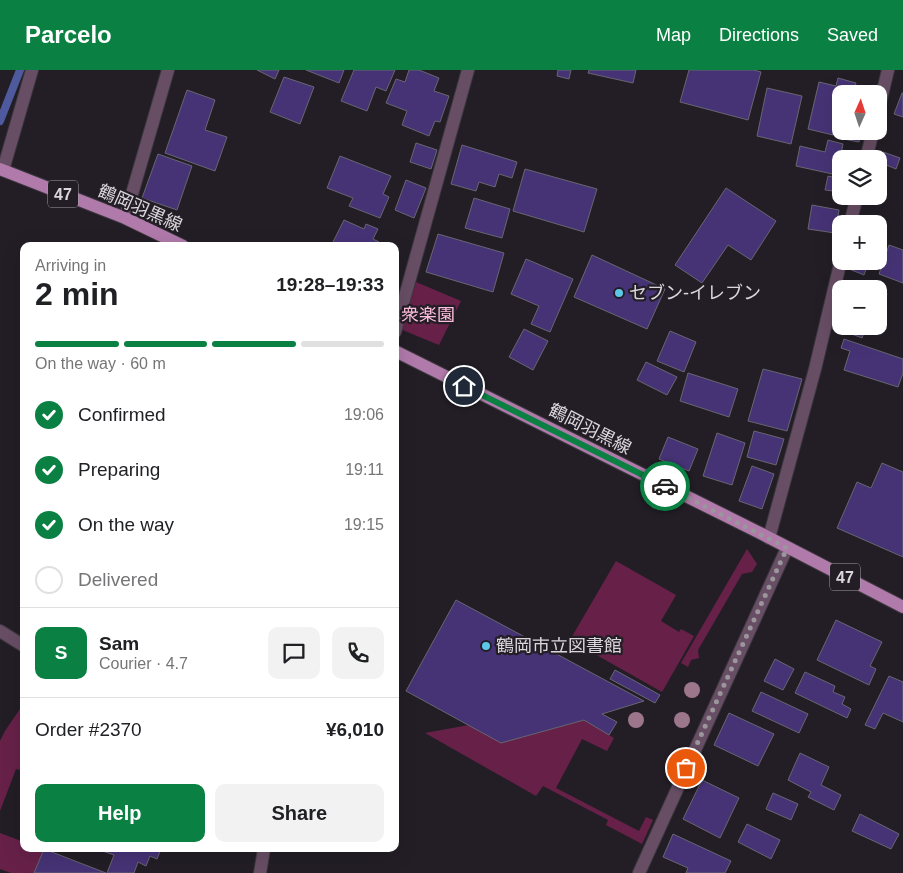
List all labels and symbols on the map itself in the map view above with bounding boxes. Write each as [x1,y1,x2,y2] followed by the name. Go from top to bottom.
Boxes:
[832,85,888,140] north arrow
[48,180,78,208] road number: 47
[95,181,185,235] street label: 鶴岡羽黒線
[629,283,761,303] place label: セブン-イレブン
[613,287,625,299] marker: セブン-イレブン
[401,305,455,325] park label: 衆楽園
[443,365,485,407] pin
[545,400,635,458] street label: 鶴岡羽黒線
[640,461,690,511] courier
[830,564,860,590] road number: 47
[496,636,622,656] place label: 鶴岡市立図書館
[480,640,492,652] marker: 鶴岡市立図書館
[665,747,707,789] pin

